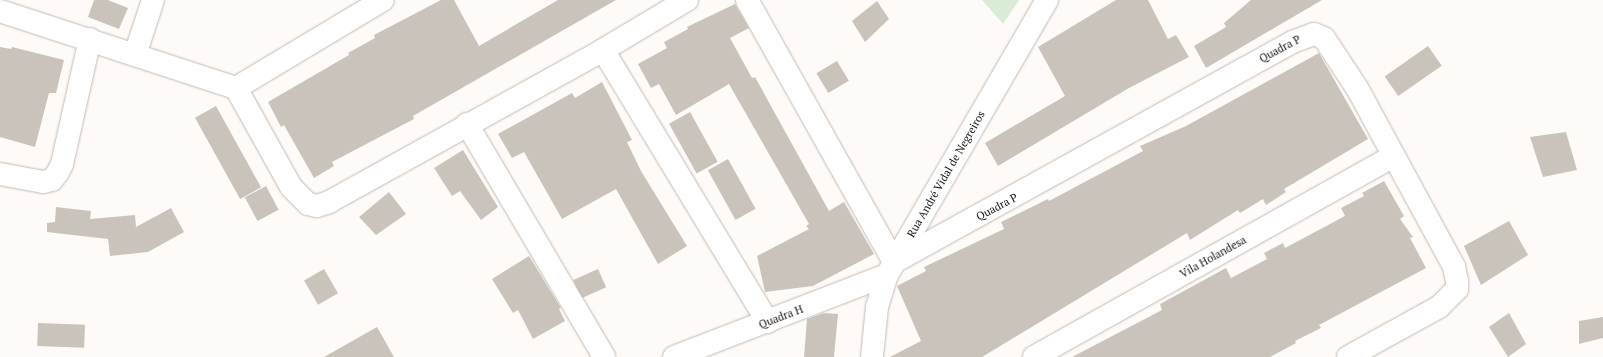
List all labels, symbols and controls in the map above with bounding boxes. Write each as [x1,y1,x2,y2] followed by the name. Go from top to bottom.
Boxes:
[1257,33,1303,65] street label: Quadra P
[904,108,988,240] street label: Rua André Vidal de Negreiros
[974,191,1020,223] street label: Quadra P
[1178,233,1248,281] street label: Vila Holandesa
[757,302,805,332] street label: Quadra H

